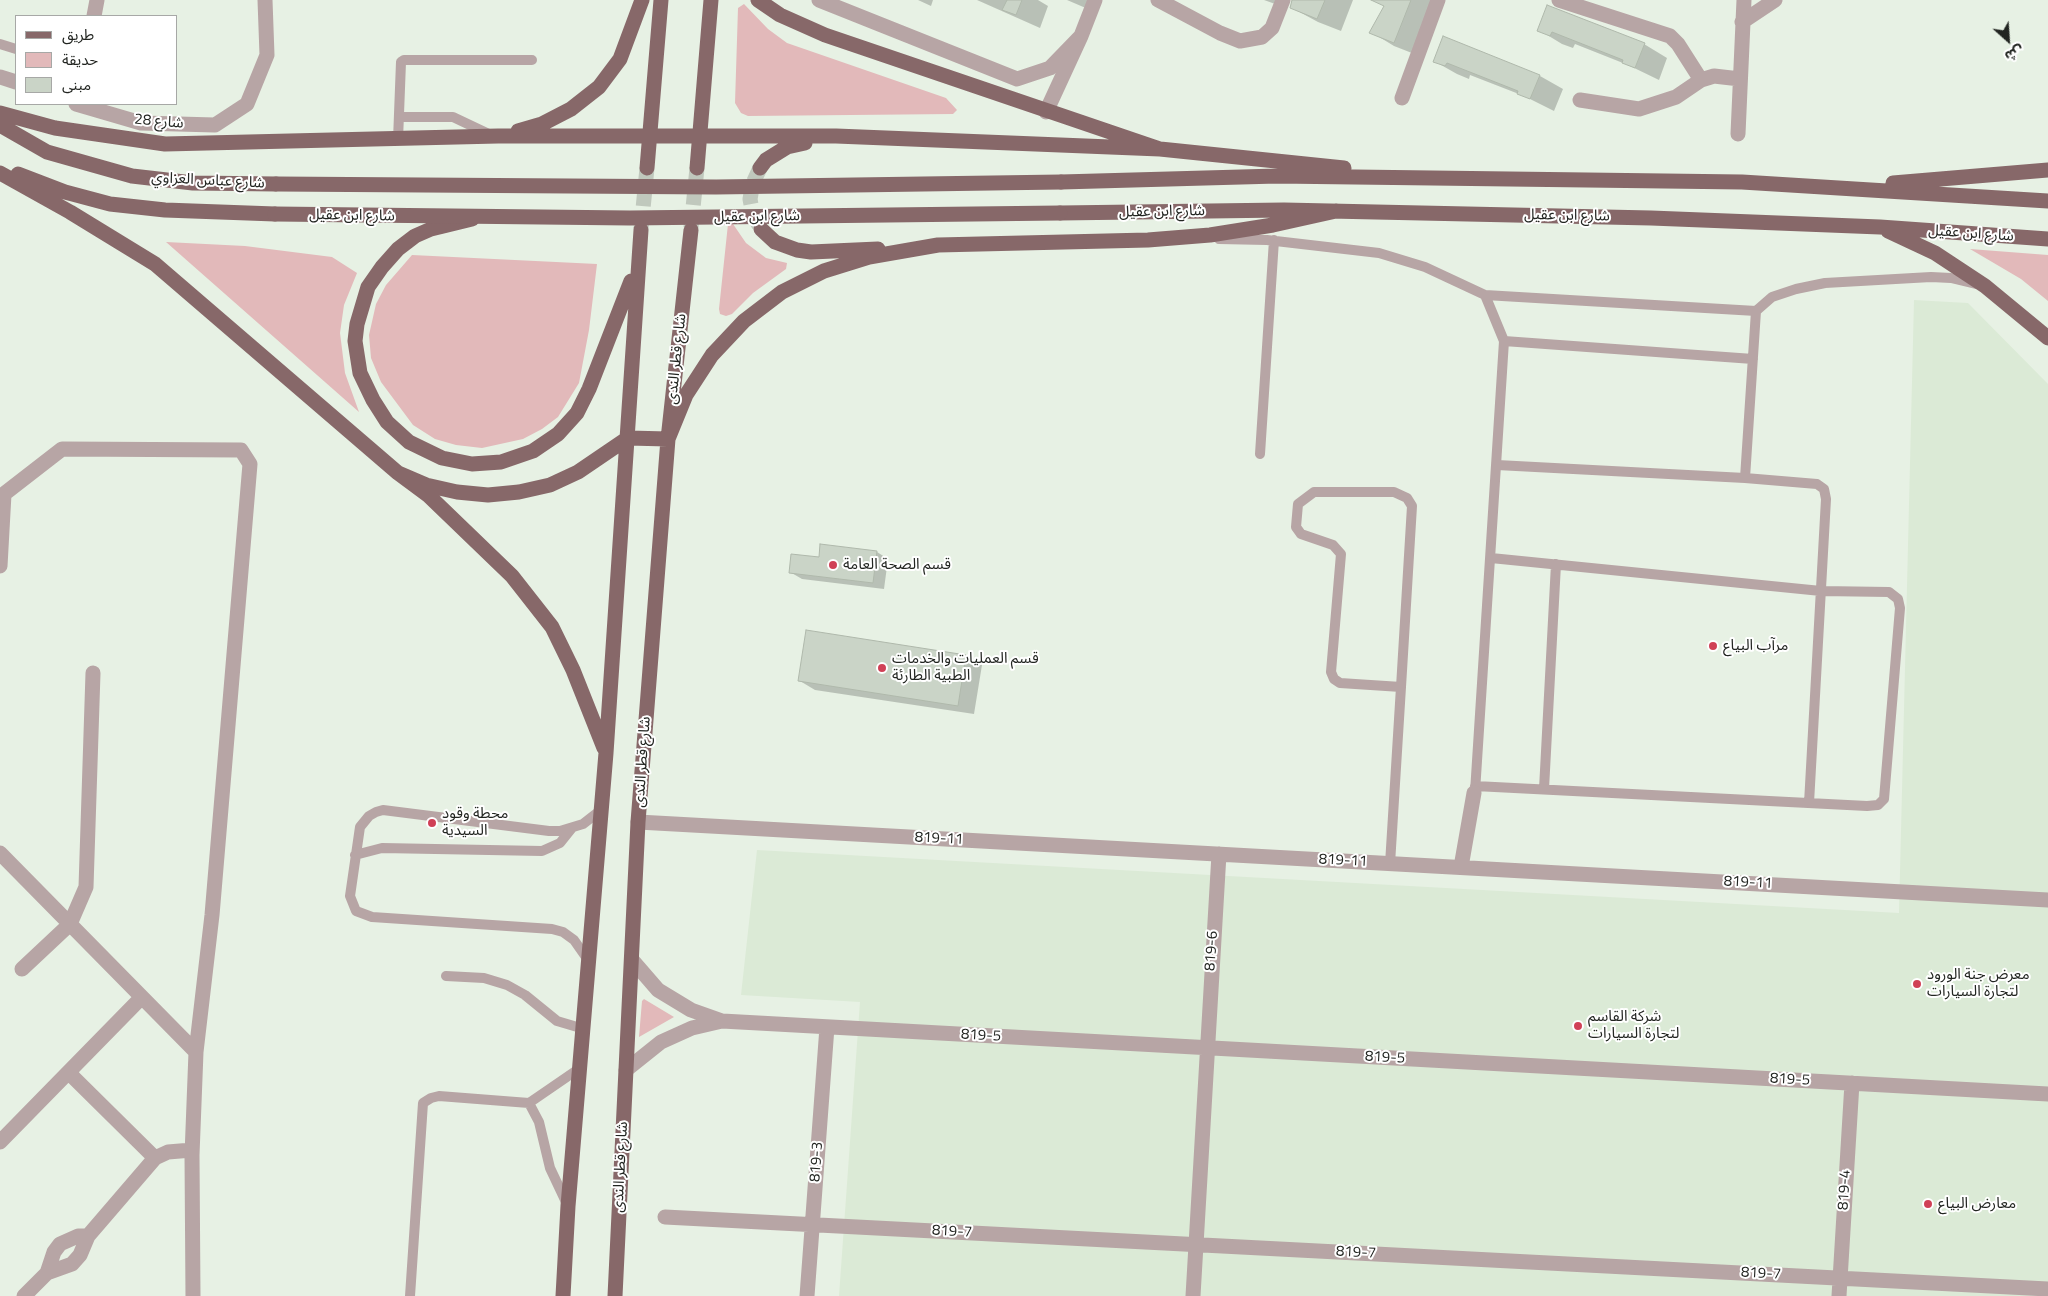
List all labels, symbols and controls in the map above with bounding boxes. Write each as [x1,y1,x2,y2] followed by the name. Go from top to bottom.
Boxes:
[15,15,178,105] legend
[1983,15,2033,65] north arrow
[62,23,94,46] text: طريق
[2002,40,2028,68] text: ش
[62,48,98,71] text: حديقة
[62,73,91,96] text: مبنى
[134,111,184,133] street label: شارع 28
[151,169,265,193] street label: شارع عباس العزاوي
[1119,202,1205,222] street label: شارع ابن عقيل
[309,206,395,226] street label: شارع ابن عقيل
[1524,206,1610,226] street label: شارع ابن عقيل
[714,207,800,227] street label: شارع ابن عقيل
[1928,222,2014,246] street label: شارع ابن عقيل
[663,313,691,405] street label: شارع قطر الندى
[843,556,951,574] place label: قسم الصحة العامة
[827,559,839,571] marker: قسم الصحة العامة
[1723,637,1788,655] place label: مرآب البياع
[1707,640,1719,652] marker: مرآب البياع
[892,650,1039,685] place label: قسم العمليات والخدمات الطبية الطارئة
[876,662,888,674] marker: قسم العمليات والخدمات الطبية الطارئة
[631,716,655,808] street label: شارع قطر الندى
[442,805,508,840] place label: محطة وقود السيدية
[426,817,438,829] marker: محطة وقود السيدية
[914,829,964,849] street label: 819-11
[1318,851,1368,871] street label: 819-11
[1723,873,1773,893] street label: 819-11
[1202,930,1222,972] street label: 819-6
[1927,966,2030,1001] place label: معرض جنة الورود لتجارة السيارات
[1911,978,1923,990] marker: معرض جنة الورود لتجارة السيارات
[1588,1008,1679,1043] place label: شركة القاسم لتجارة السيارات
[1572,1020,1584,1032] marker: شركة القاسم لتجارة السيارات
[960,1026,1002,1046] street label: 819-5
[1364,1048,1406,1068] street label: 819-5
[1769,1070,1811,1090] street label: 819-5
[610,1121,632,1213] street label: شارع قطر الندى
[807,1141,827,1183] street label: 819-3
[1835,1169,1855,1211] street label: 819-4
[1938,1195,2016,1213] place label: معارض البياع
[1922,1198,1934,1210] marker: معارض البياع
[931,1222,973,1242] street label: 819-7
[1335,1243,1377,1263] street label: 819-7
[1740,1264,1782,1284] street label: 819-7

